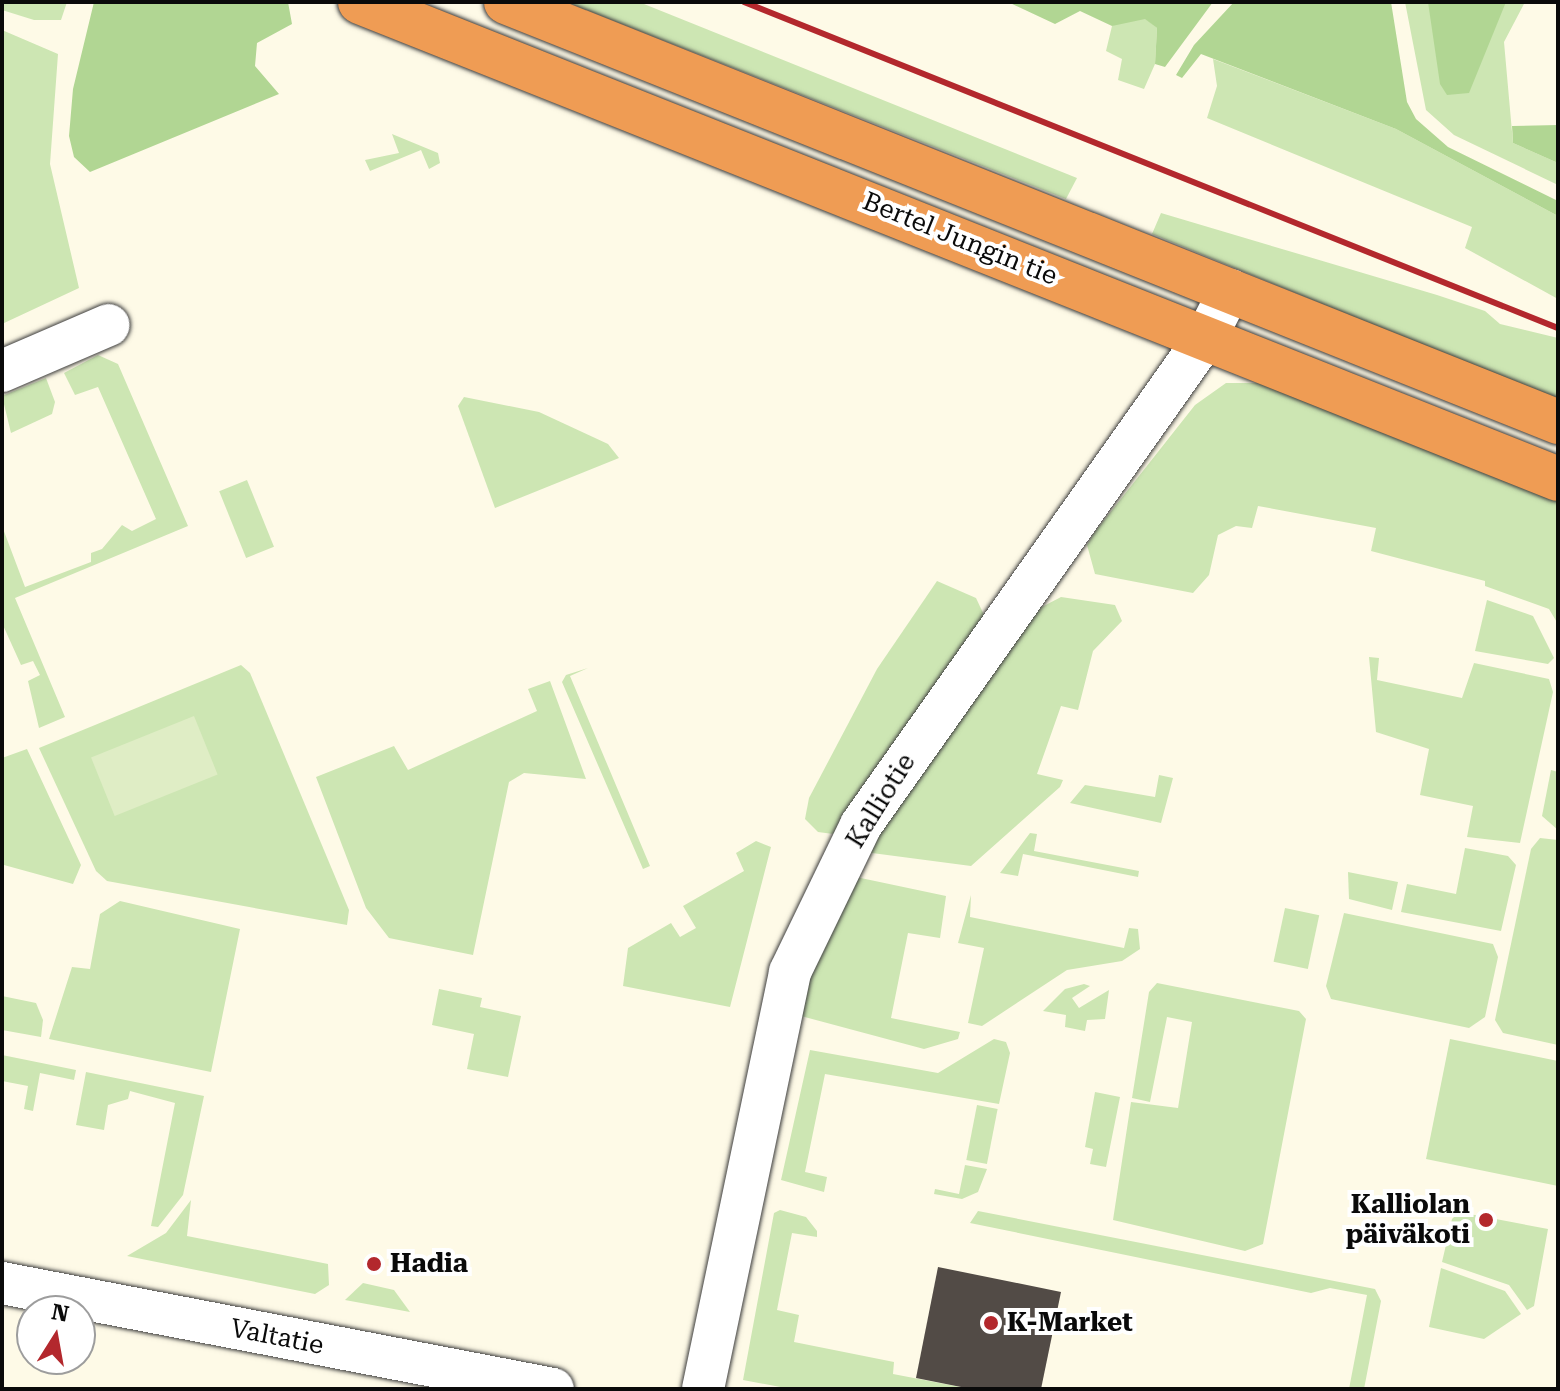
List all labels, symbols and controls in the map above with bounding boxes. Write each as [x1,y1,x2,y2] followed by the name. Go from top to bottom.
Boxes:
[858,186,1062,292] street label: Bertel Jungin tie
[840,748,922,854] street label: Kalliotie
[1346,1189,1470,1250] place label: Kalliolan päiväkoti
[1477,1211,1495,1229] marker: Kalliolan päiväkoti
[390,1248,468,1280] place label: Hadia
[365,1255,383,1273] marker: Hadia
[16,1295,96,1375] north arrow
[50,1299,71,1327] text: N
[1007,1307,1133,1339] place label: K-Market
[228,1313,326,1361] street label: Valtatie
[982,1314,1000,1332] marker: K-Market

